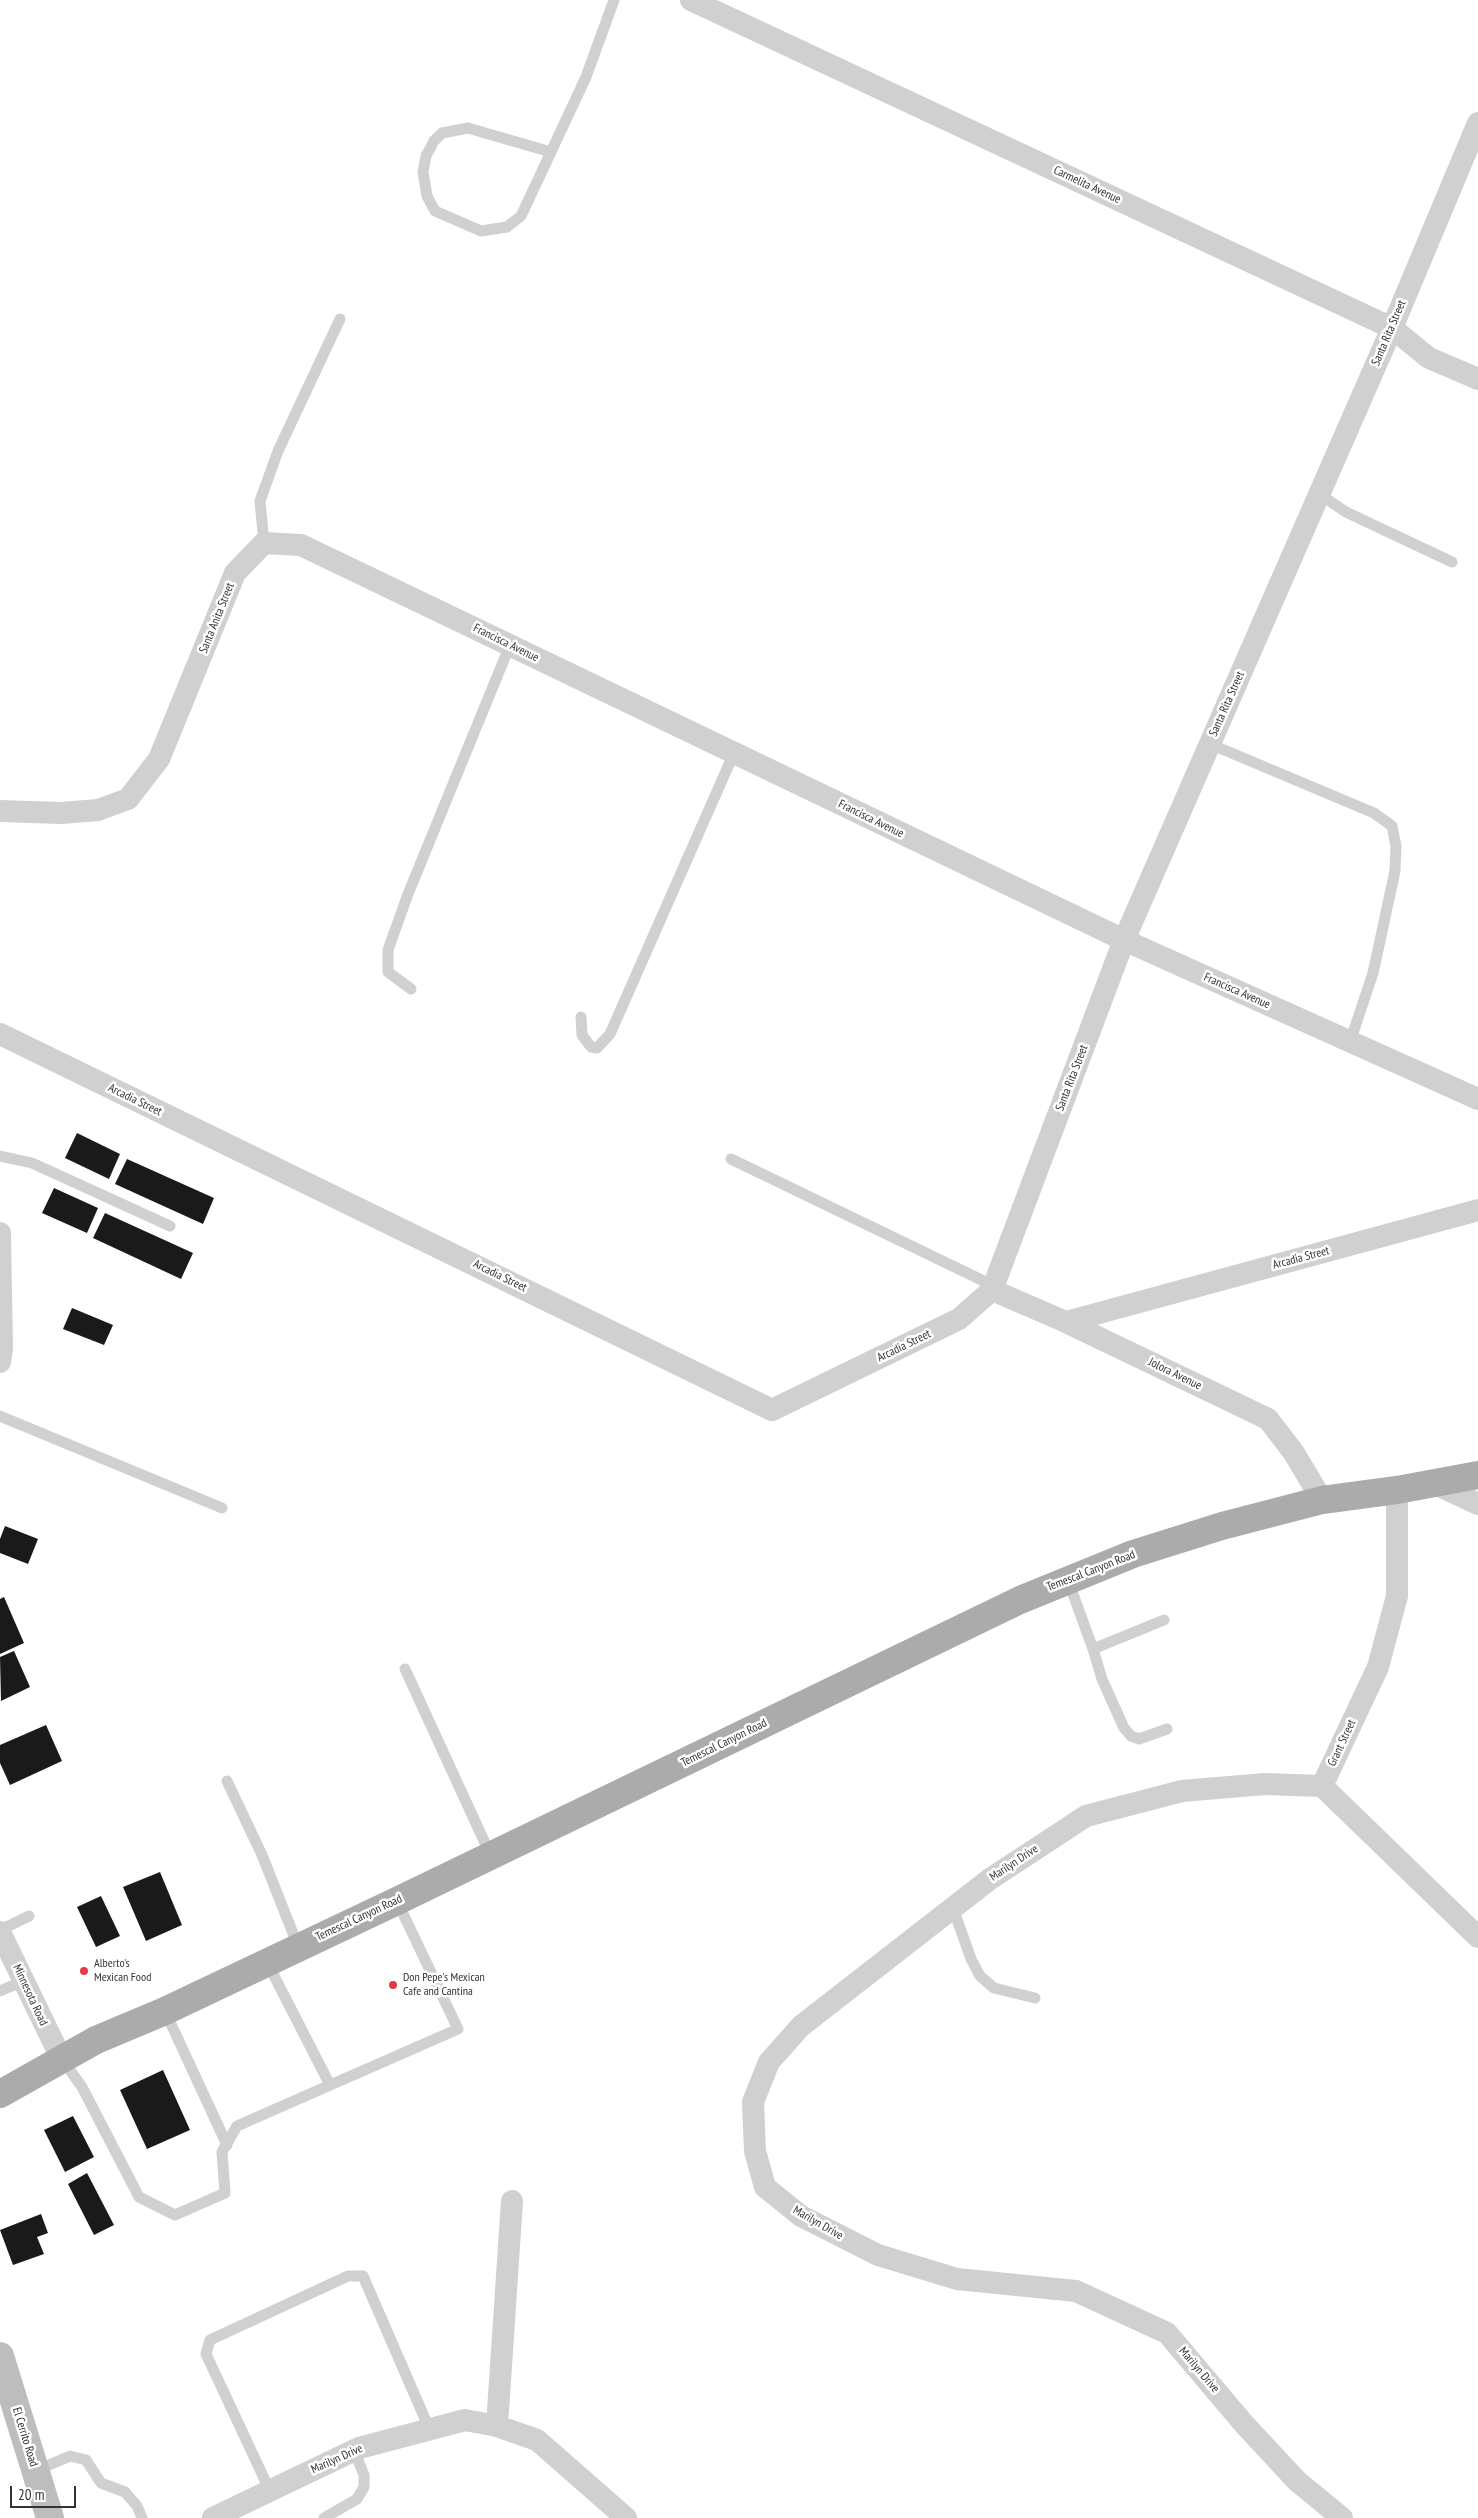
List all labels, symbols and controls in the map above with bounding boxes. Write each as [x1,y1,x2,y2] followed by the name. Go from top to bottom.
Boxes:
[1051,163,1123,207] street label: Carmelita Avenue
[1369,298,1409,368] street label: Santa Rita Street
[196,581,238,655] street label: Santa Anita Street
[471,621,541,665] street label: Francisca Avenue
[1206,669,1248,739] street label: Santa Rita Street
[836,797,906,841] street label: Francisca Avenue
[1202,970,1272,1012] street label: Francisca Avenue
[1053,1043,1091,1113] street label: Santa Rita Street
[106,1081,164,1119] street label: Arcadia Street
[1271,1244,1331,1272] street label: Arcadia Street
[471,1257,529,1295] street label: Arcadia Street
[875,1327,933,1365] street label: Arcadia Street
[1146,1355,1204,1393] street label: Jolora Avenue
[1045,1547,1137,1595] street label: Temescal Canyon Road
[679,1716,769,1770] street label: Temescal Canyon Road
[1325,1717,1359,1769] street label: Grant Street
[987,1842,1041,1884] street label: Marilyn Drive
[313,1892,405,1944] street label: Temescal Canyon Road
[94,1957,151,1985] place label: Alberto's Mexican Food
[10,1962,50,2028] street label: Minnesota Road
[78,1965,90,1977] marker: Alberto's Mexican Food
[403,1971,485,1999] place label: Don Pepe's Mexican Cafe and Cantina
[387,1979,399,1991] marker: Don Pepe's Mexican Cafe and Cantina
[790,2203,846,2243] street label: Marilyn Drive
[1176,2344,1222,2396] street label: Marilyn Drive
[9,2406,41,2468] street label: El Cerrito Road
[309,2441,365,2477] street label: Marilyn Drive
[12,2476,79,2508] scale bar
[18,2485,44,2504] text: 20 m

